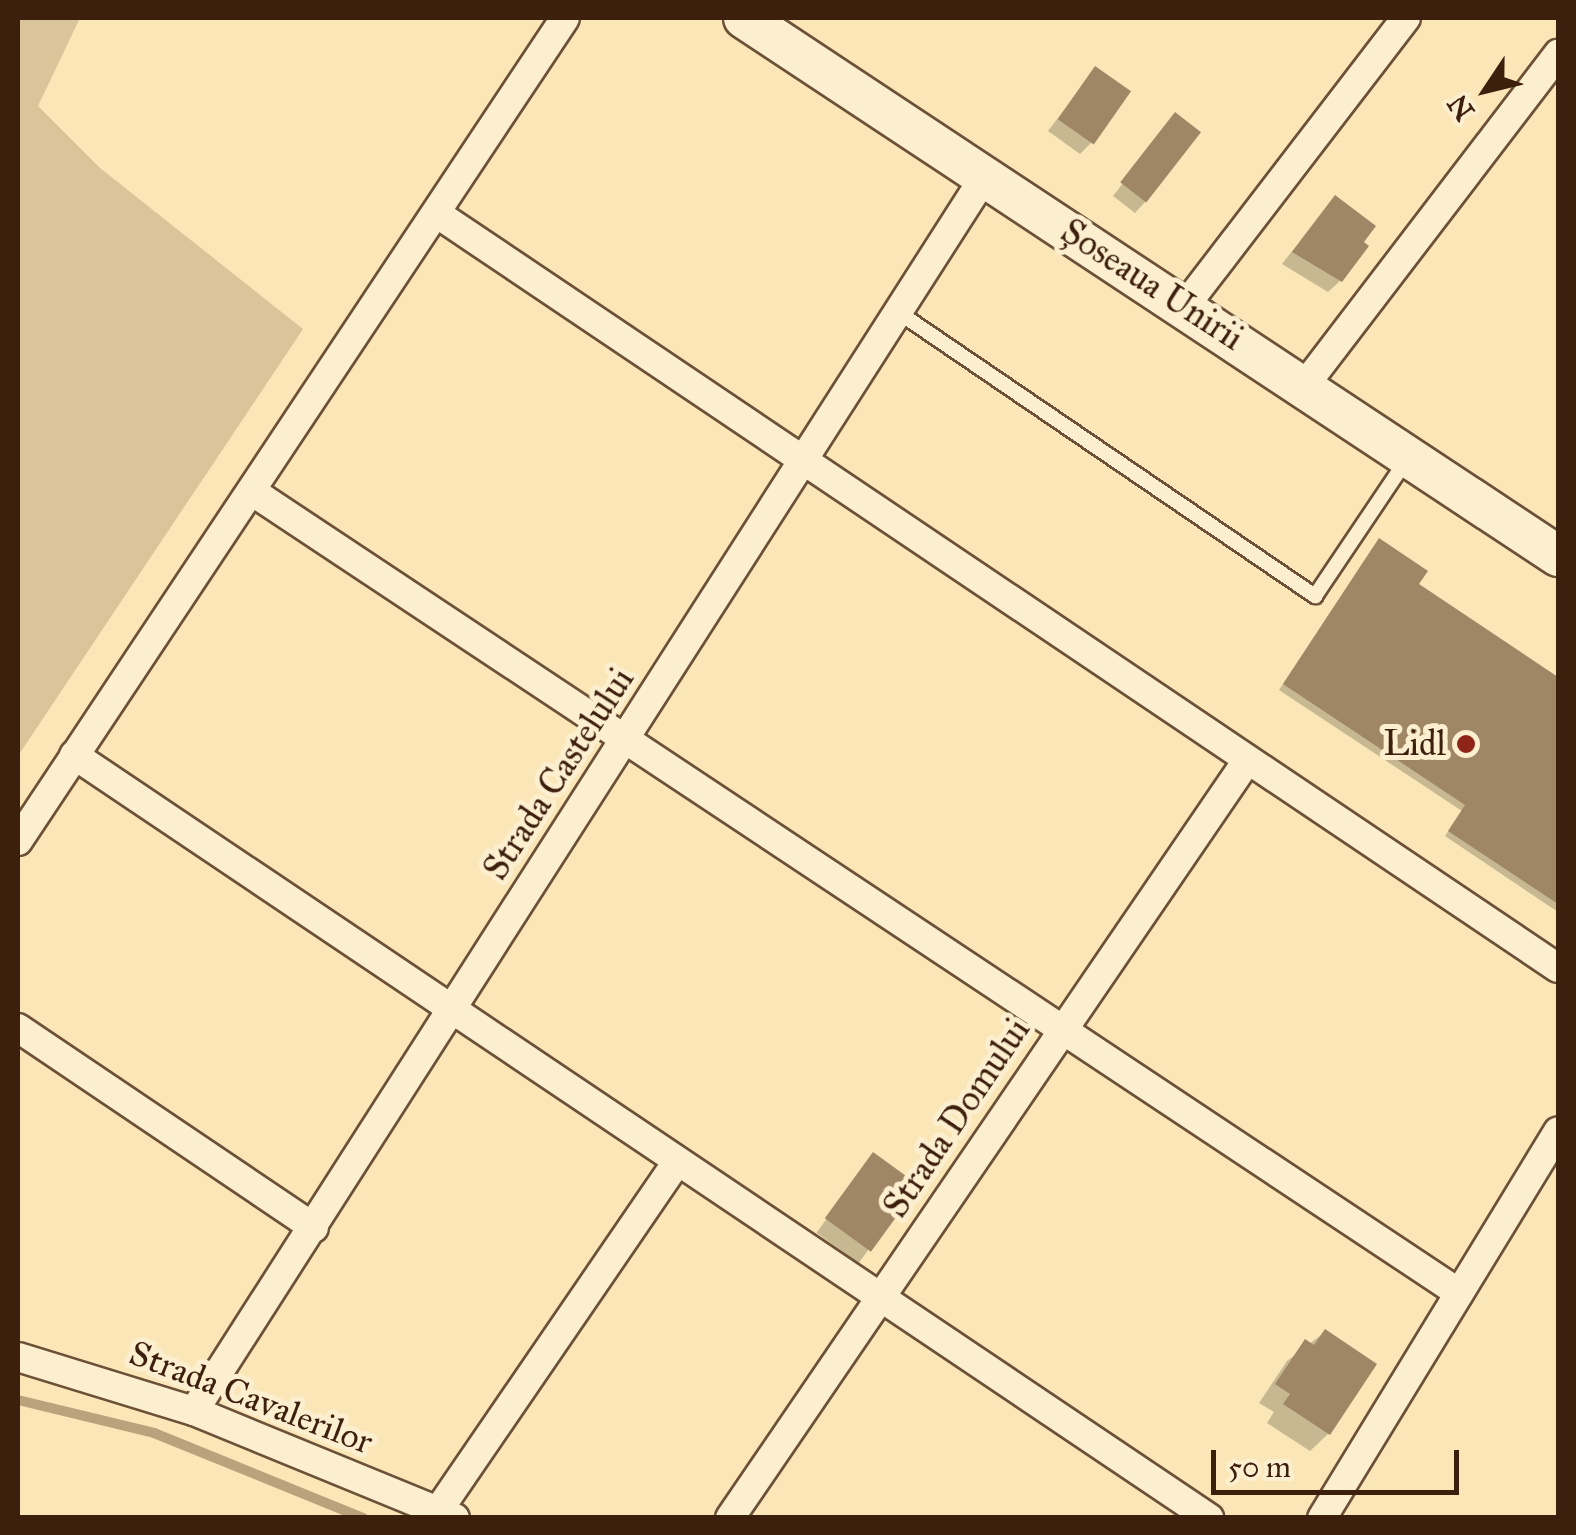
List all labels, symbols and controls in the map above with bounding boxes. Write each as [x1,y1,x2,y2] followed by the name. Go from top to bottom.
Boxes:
[1436,40,1536,140] north arrow
[1440,88,1482,127] text: N
[1053,211,1251,359] street label: Șoseaua Unirii
[475,660,643,888] street label: Strada Castelului
[1384,723,1446,765] place label: Lidl
[1455,733,1477,755] marker: Lidl
[875,1010,1039,1226] street label: Strada Domului
[123,1332,379,1464] street label: Strada Cavalerilor
[1216,1430,1464,1492] scale bar
[1228,1449,1291,1485] text: 50 m

